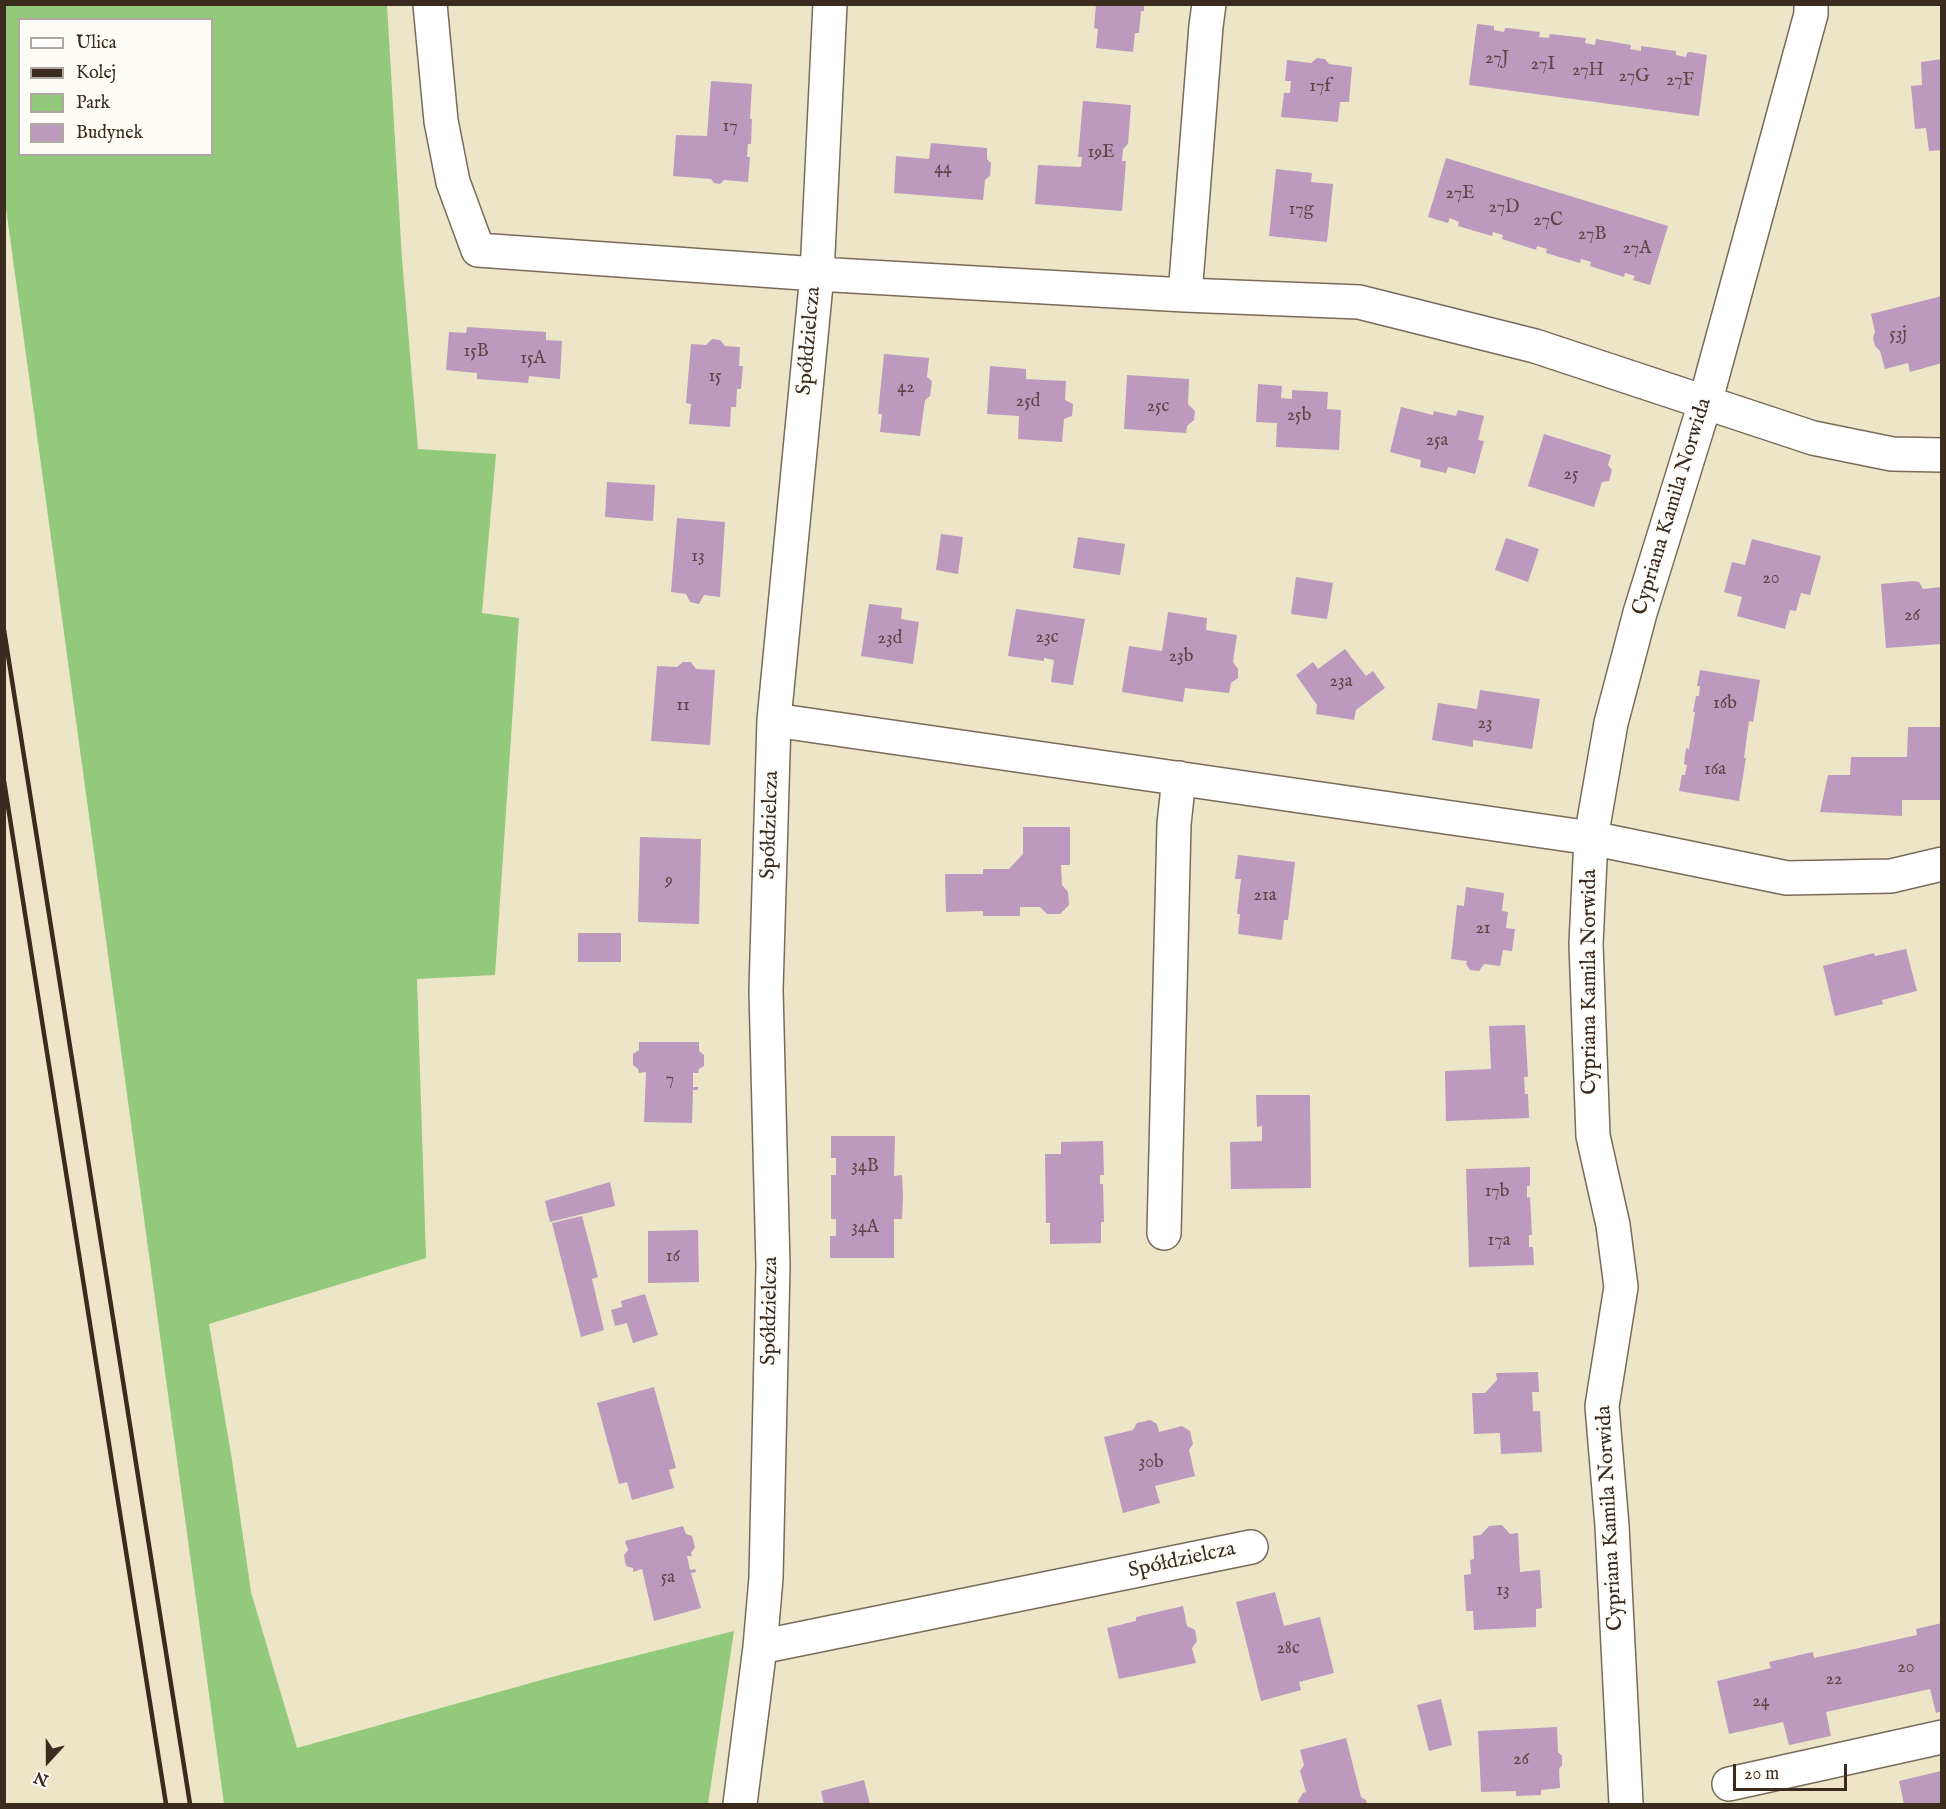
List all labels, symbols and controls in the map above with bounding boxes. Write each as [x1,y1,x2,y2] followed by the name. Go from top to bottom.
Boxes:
[18,18,213,156] legend
[76,32,117,55] text: Ulica
[1485,48,1509,70] house number: 27J
[1531,54,1555,76] house number: 27I
[1572,60,1604,82] house number: 27H
[76,62,116,85] text: Kolej
[1619,66,1649,88] house number: 27G
[1666,70,1694,92] house number: 27F
[1309,76,1331,98] house number: 17f
[76,92,110,115] text: Park
[722,116,738,138] house number: 17
[76,122,143,145] text: Budynek
[1087,142,1115,164] house number: 19E
[934,158,952,180] house number: 44
[1445,183,1475,205] house number: 27E
[1488,197,1520,219] house number: 27D
[1289,199,1313,221] house number: 17g
[1533,210,1563,232] house number: 27C
[1578,224,1606,246] house number: 27B
[1623,238,1651,260] house number: 27A
[793,286,827,396] street label: Spółdzielcza
[1889,324,1907,346] house number: 53j
[463,341,489,363] house number: 15B
[520,348,546,370] house number: 15A
[708,366,722,388] house number: 15
[897,377,915,399] house number: 42
[1016,391,1040,413] house number: 25d
[1628,395,1718,619] street label: Cypriana Kamila Norwida
[1147,396,1169,418] house number: 25c
[1287,405,1311,427] house number: 25b
[1426,430,1448,452] house number: 25a
[1564,464,1578,486] house number: 25
[691,546,705,568] house number: 13
[1762,568,1780,590] house number: 20
[1904,605,1920,627] house number: 26
[1036,627,1058,649] house number: 23c
[878,628,902,650] house number: 23d
[1169,646,1193,668] house number: 23b
[1330,671,1352,693] house number: 23a
[1713,693,1737,715] house number: 16b
[676,695,690,717] house number: 11
[1477,713,1493,735] house number: 23
[1704,759,1726,781] house number: 16a
[757,770,785,880] street label: Spółdzielcza
[1578,869,1604,1095] street label: Cypriana Kamila Norwida
[665,870,673,892] house number: 9
[1254,885,1276,907] house number: 21a
[1475,918,1491,940] house number: 21
[666,1069,674,1091] house number: 7
[851,1156,879,1178] house number: 34B
[1485,1181,1509,1203] house number: 17b
[851,1217,879,1239] house number: 34A
[1488,1230,1510,1252] house number: 17a
[666,1246,680,1268] house number: 16
[757,1256,785,1366] street label: Spółdzielcza
[1593,1405,1629,1631] street label: Cypriana Kamila Norwida
[1138,1452,1164,1474] house number: 30b
[1126,1537,1238,1585] street label: Spółdzielcza
[661,1567,675,1589] house number: 5a
[1496,1580,1510,1602] house number: 13
[1276,1638,1300,1660] house number: 28c
[1897,1657,1915,1679] house number: 20
[1826,1669,1842,1691] house number: 22
[1752,1691,1770,1713] house number: 24
[18,1731,78,1791] north arrow
[1513,1749,1529,1771] house number: 26
[1736,1752,1850,1790] scale bar
[1744,1763,1779,1786] text: 20 m
[32,1766,52,1790] text: N

